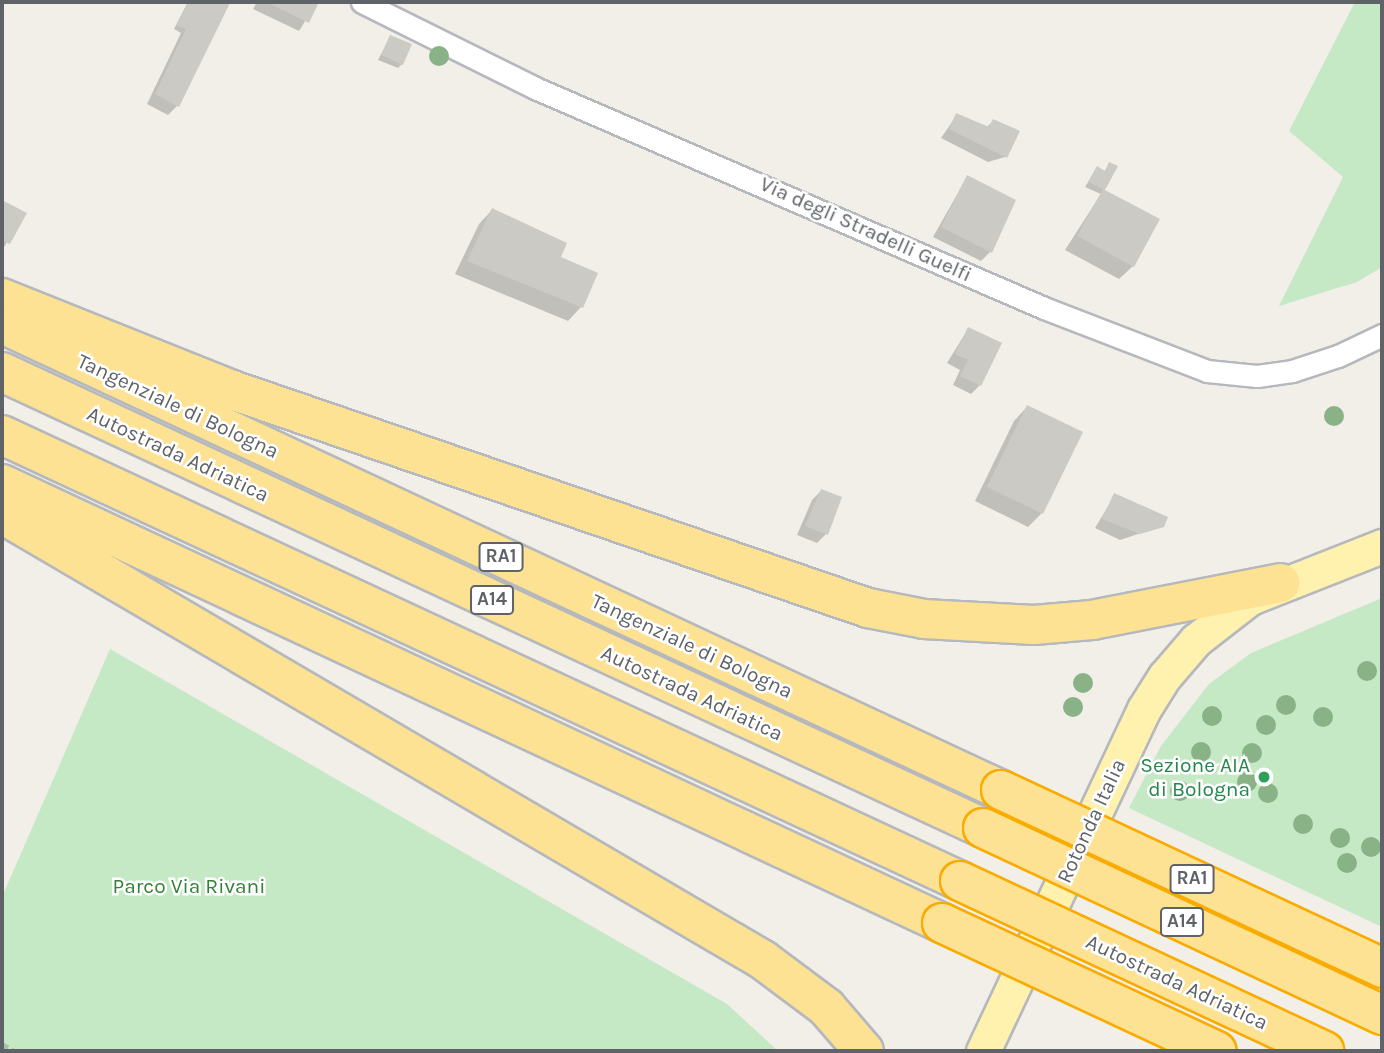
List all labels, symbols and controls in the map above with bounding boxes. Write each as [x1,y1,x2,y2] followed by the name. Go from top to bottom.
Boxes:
[756,171,976,287] street label: Via degli Stradelli Guelfi
[73,348,283,464] street label: Tangenziale di Bologna
[83,401,273,507] street label: Autostrada Adriatica
[478,542,524,572] road number: RA1
[469,584,515,615] road number: A14
[587,588,797,704] street label: Tangenziale di Bologna
[597,640,787,746] street label: Autostrada Adriatica
[1140,752,1250,802] place label: Sezione AIA di Bologna
[1051,755,1131,887] street label: Rotonda Italia
[1256,769,1272,785] marker: Sezione AIA di Bologna
[1169,864,1215,894] road number: RA1
[113,873,265,899] park label: Parco Via Rivani
[1159,906,1205,938] road number: A14
[1082,929,1272,1035] street label: Autostrada Adriatica

